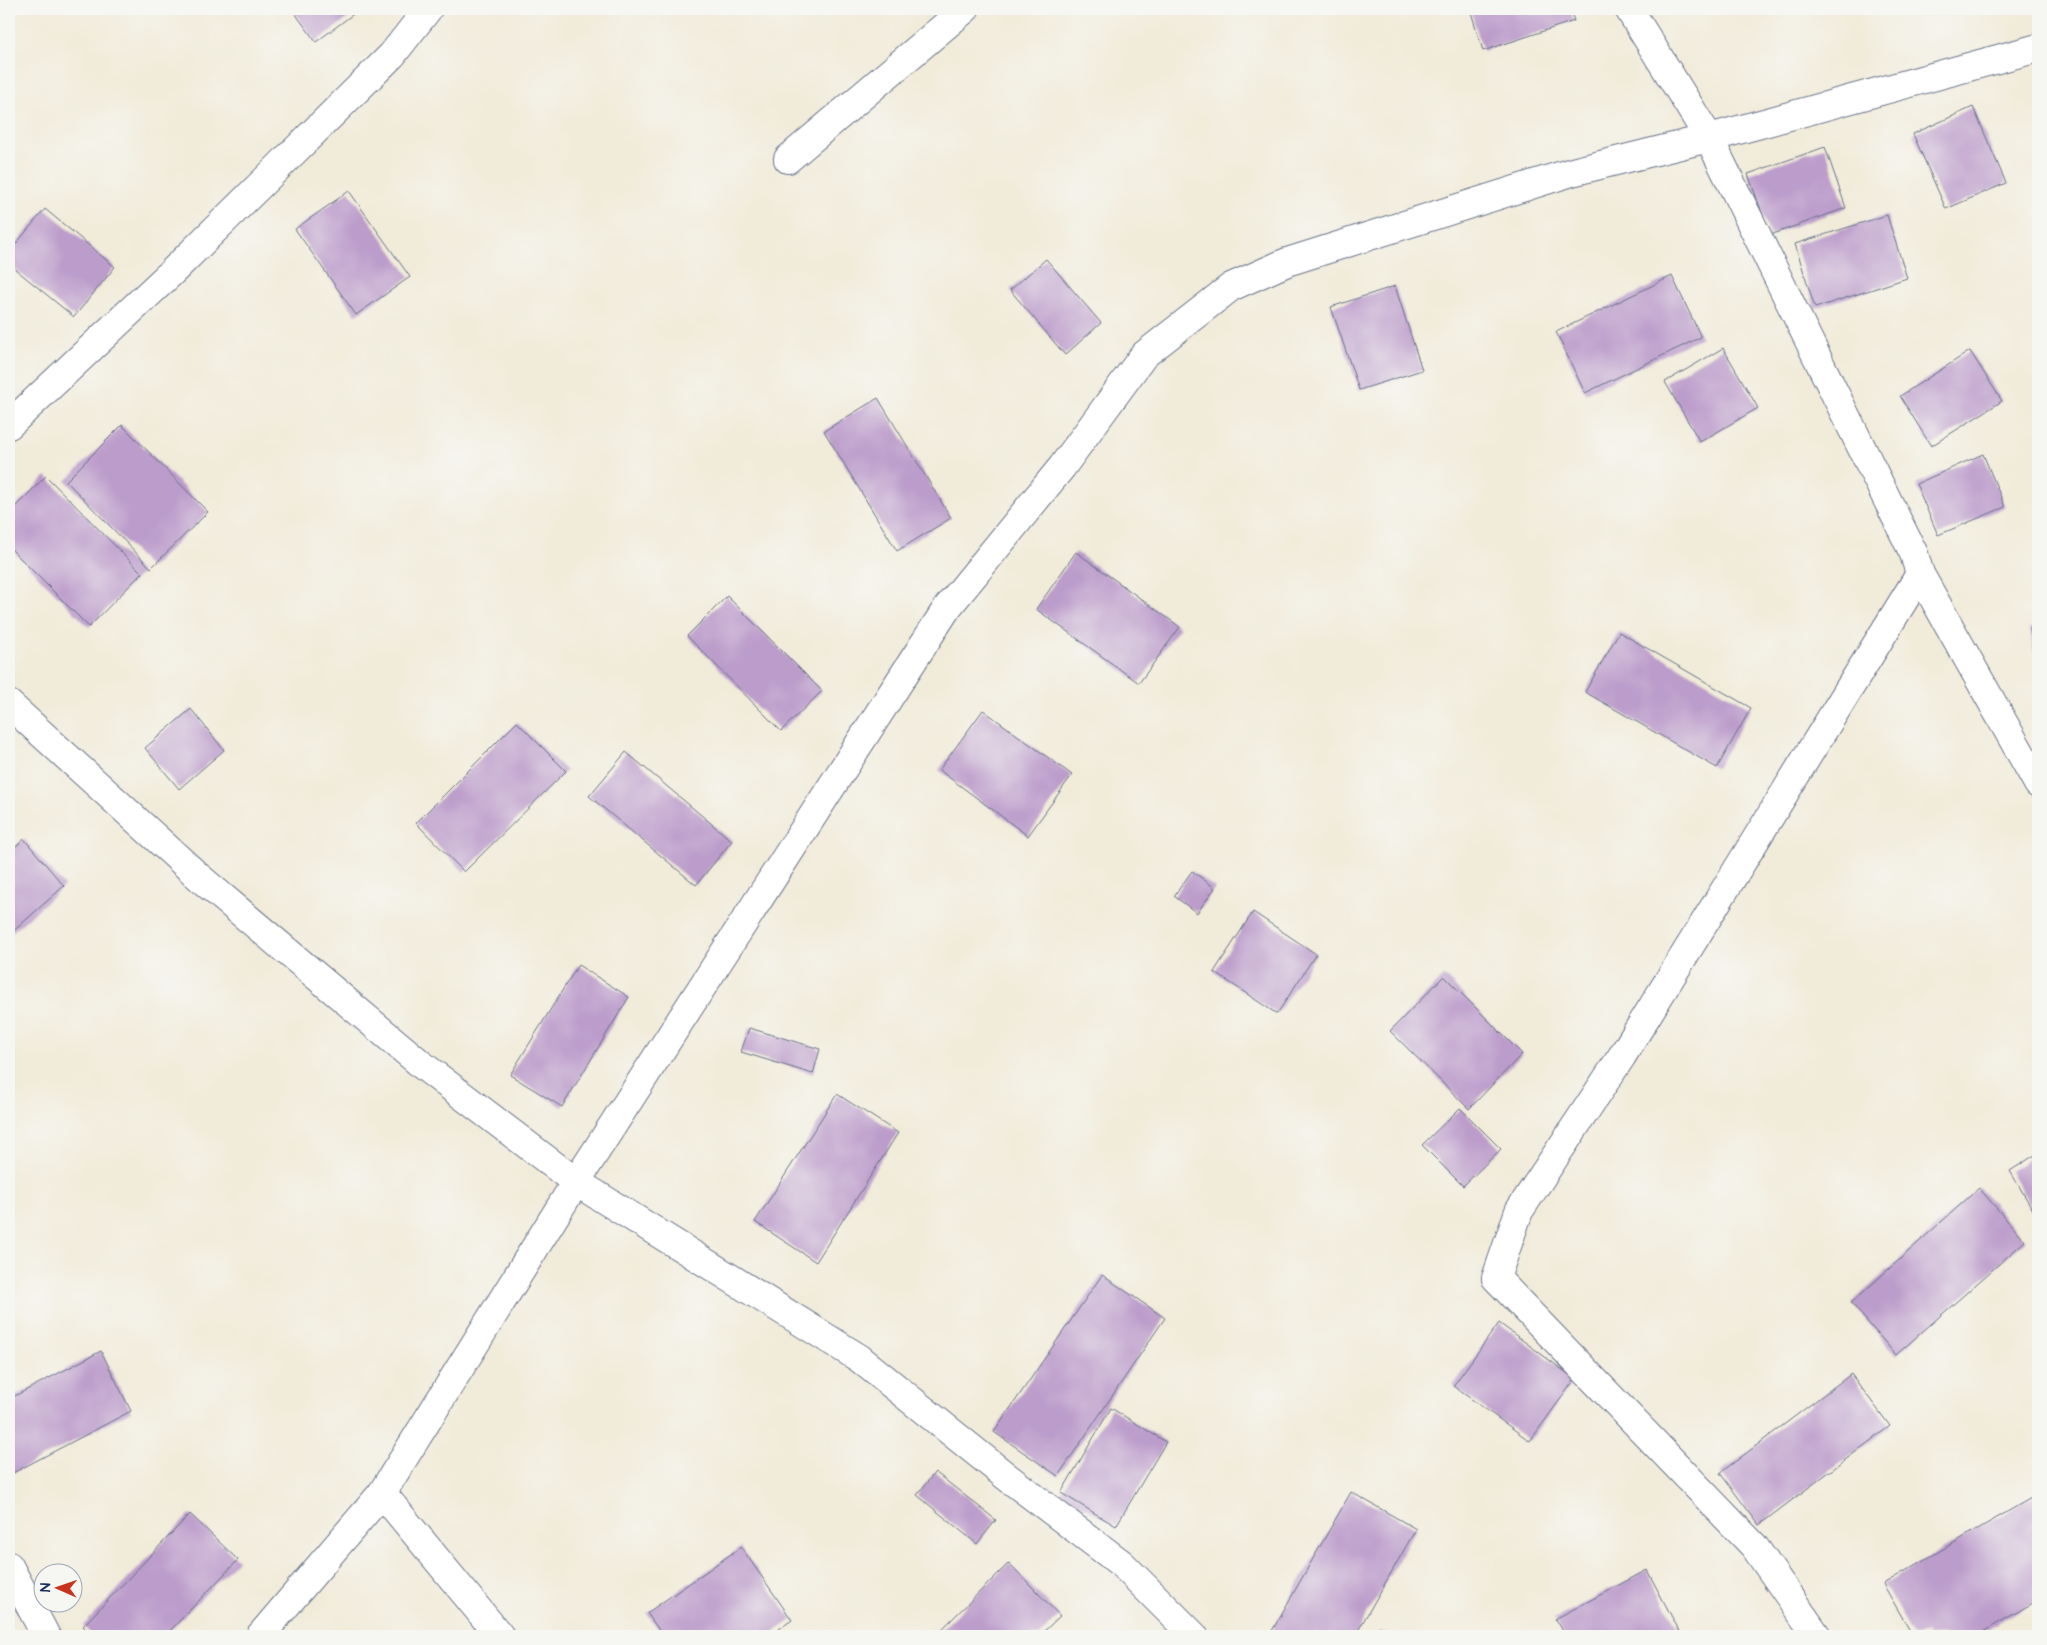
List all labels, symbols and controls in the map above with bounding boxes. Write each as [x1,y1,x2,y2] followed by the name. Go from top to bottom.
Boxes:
[32,1562,82,1612] north arrow
[36,1583,56,1592] text: N

